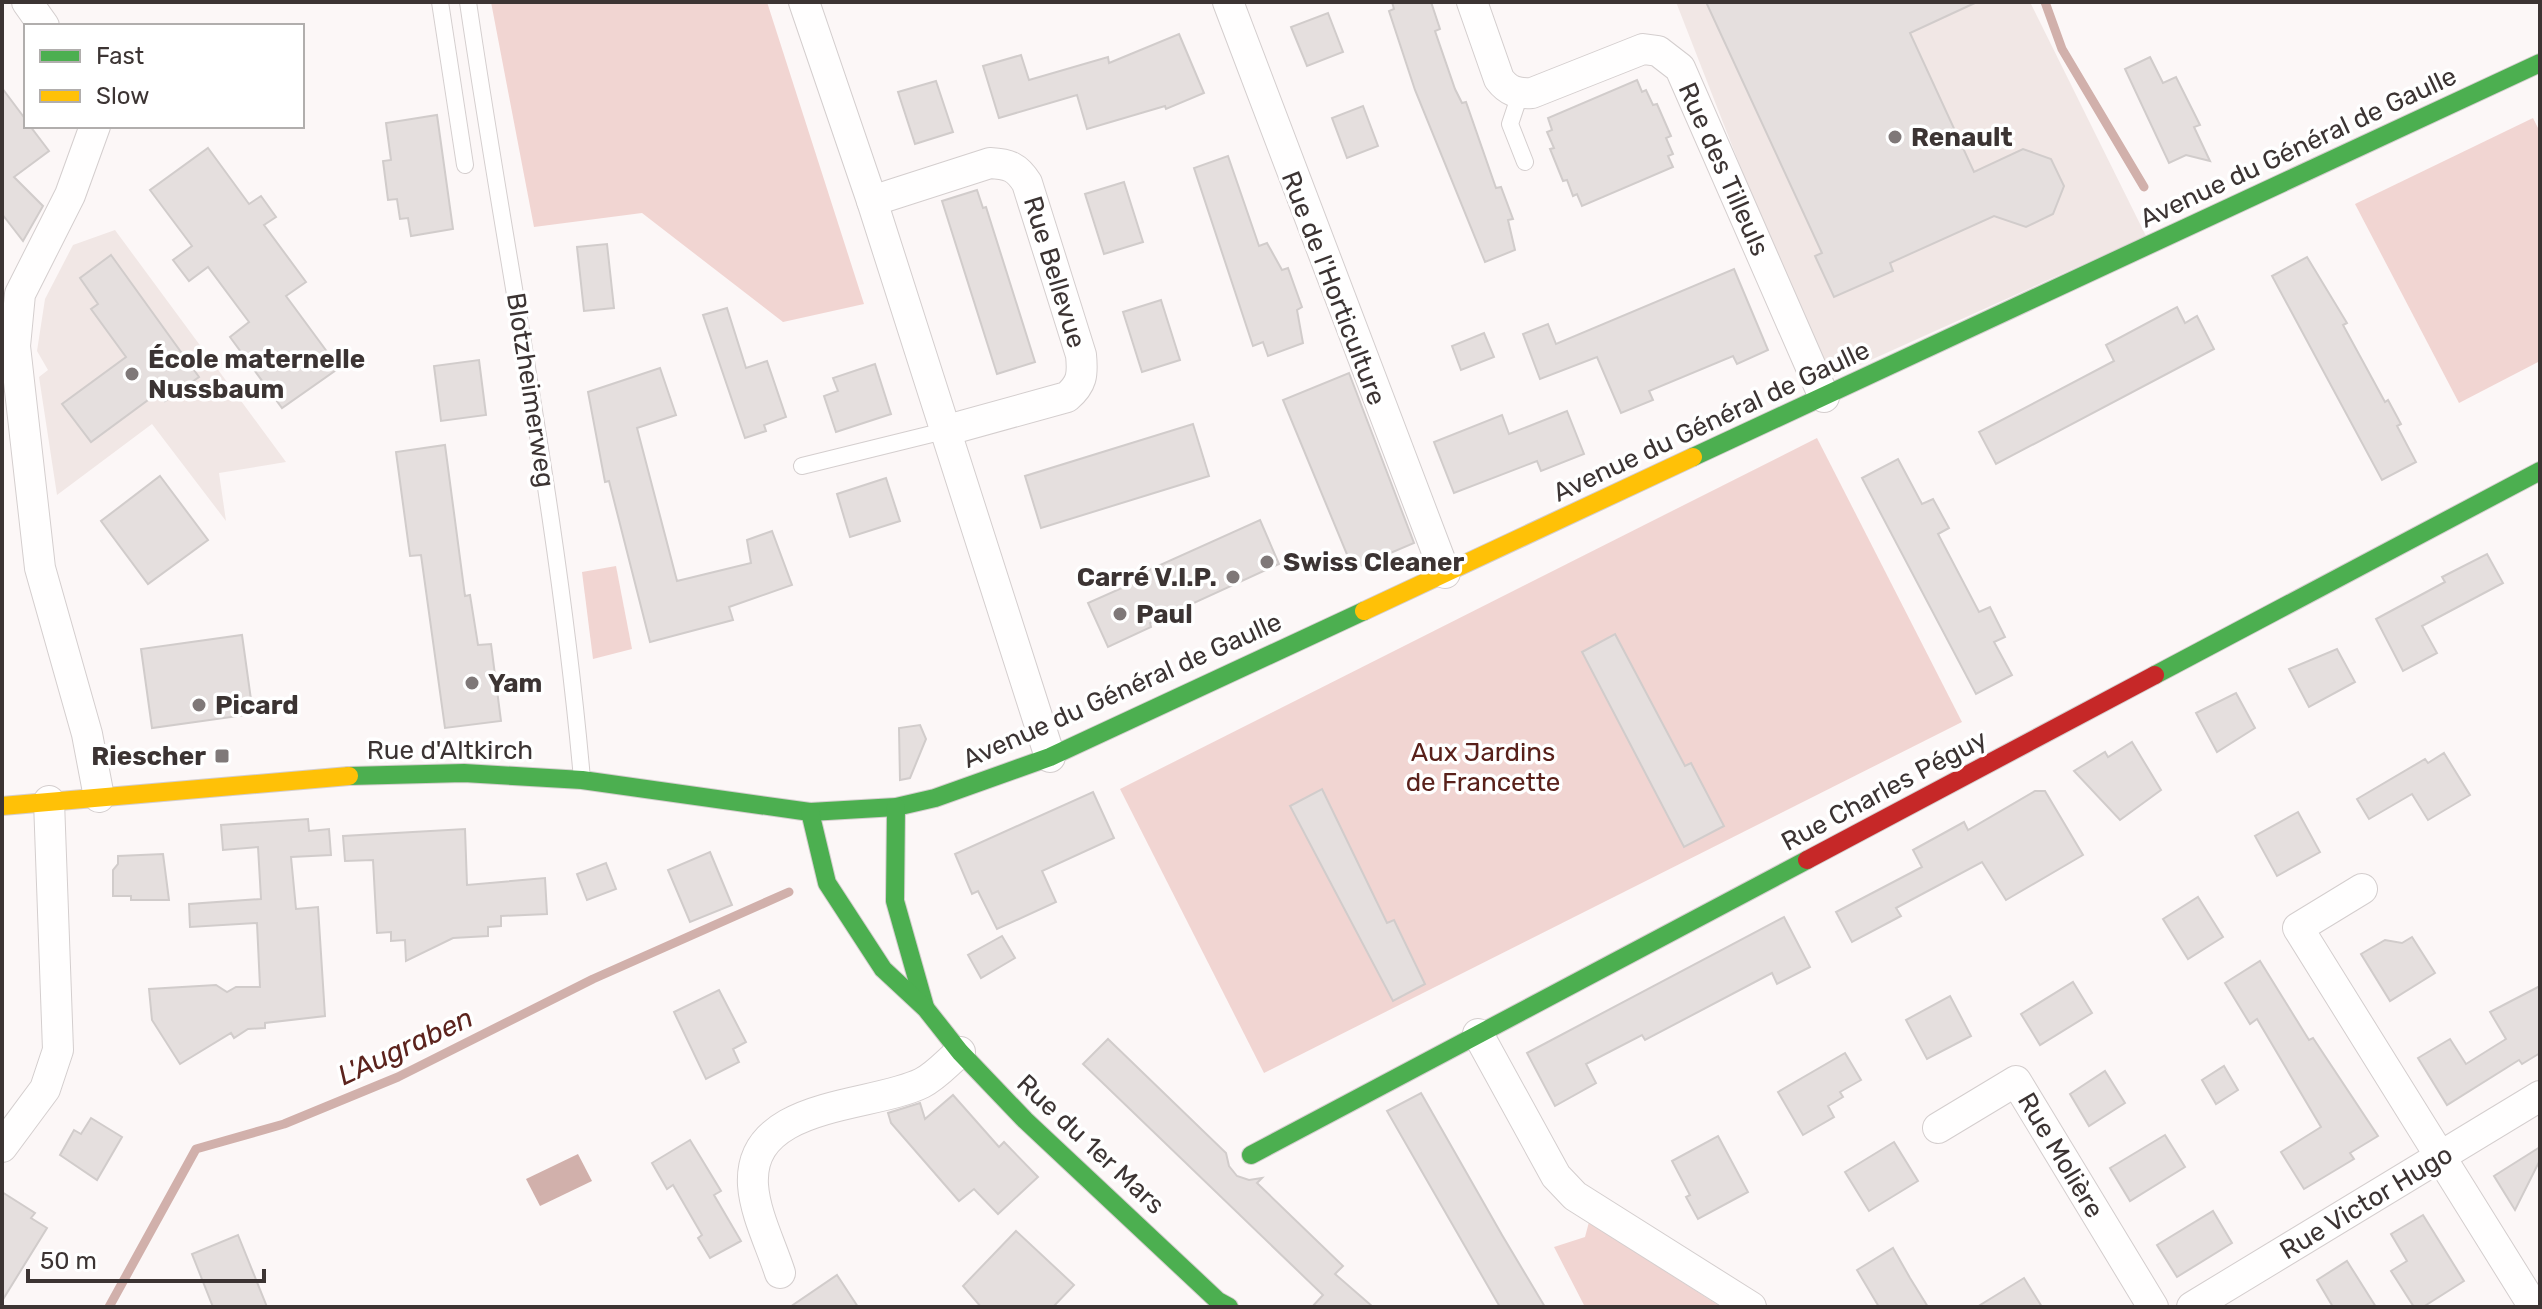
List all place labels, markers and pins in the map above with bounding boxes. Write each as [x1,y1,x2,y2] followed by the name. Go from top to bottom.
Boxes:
[1911,122,2013,153] place label: Renault
[1886,128,1904,146] marker: Renault
[148,344,365,405] place label: École maternelle Nussbaum
[123,365,141,383] marker: École maternelle Nussbaum
[1283,547,1464,578] place label: Swiss Cleaner
[1258,553,1276,571] marker: Swiss Cleaner
[1077,562,1217,593] place label: Carré V.I.P.
[1224,568,1242,586] marker: Carré V.I.P.
[1136,599,1193,630] place label: Paul
[1111,605,1129,623] marker: Paul
[488,668,542,699] place label: Yam
[463,674,481,692] marker: Yam
[215,690,299,721] place label: Picard
[190,696,208,714] marker: Picard
[91,741,206,772] place label: Riescher
[213,747,231,765] marker: Riescher

